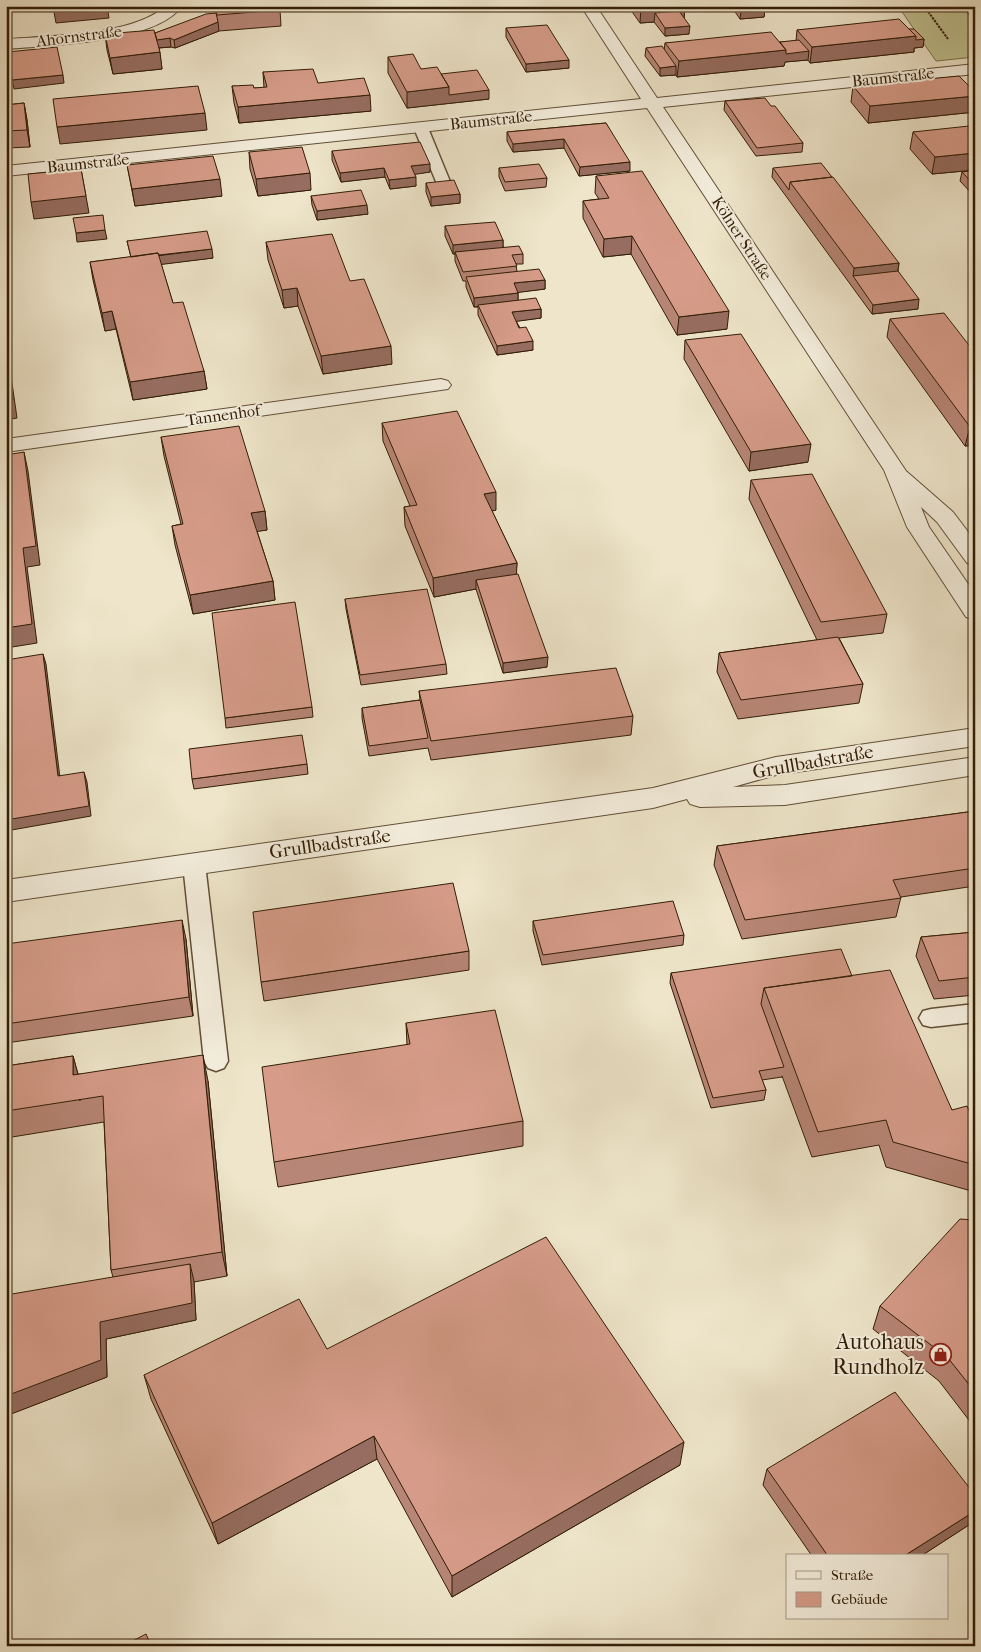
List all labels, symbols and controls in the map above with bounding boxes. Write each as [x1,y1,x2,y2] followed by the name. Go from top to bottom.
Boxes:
[34,21,123,51] street label: Ahornstraße
[851,63,935,91] street label: Baumstraße
[449,106,533,134] street label: Baumstraße
[46,149,130,177] street label: Baumstraße
[708,193,776,283] street label: Kölner Straße
[185,400,265,430] street label: Tannenhof
[751,741,875,783] street label: Grullbadstraße
[268,825,392,863] street label: Grullbadstraße
[832,1329,924,1380] place label: Autohaus Rundholz
[928,1343,952,1367] shop icon: Autohaus Rundholz
[786,1554,948,1620] legend
[831,1566,874,1584] text: Straße
[831,1590,888,1608] text: Gebäude

